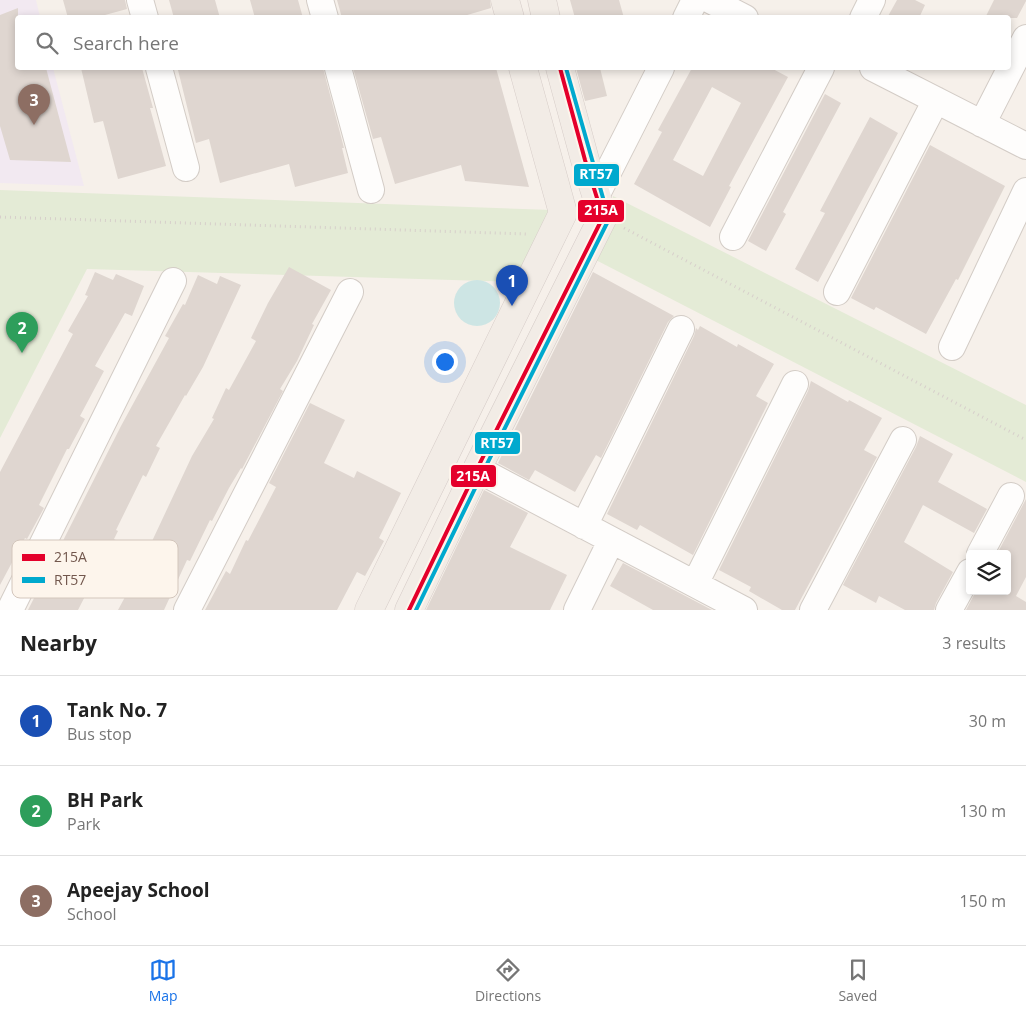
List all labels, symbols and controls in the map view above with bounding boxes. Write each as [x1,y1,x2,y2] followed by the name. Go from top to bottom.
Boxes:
[15,15,1011,70] search box
[33,29,61,57] icon: search
[73,30,179,56] text: Search here
[18,84,50,125] pin: 3
[573,163,620,187] line badge: RT57
[579,164,613,183] text: RT57
[577,199,625,223] line badge: 215A
[584,200,618,219] text: 215A
[496,265,528,306] pin: 1
[6,312,38,353] pin: 2
[432,349,458,375] your location
[474,431,521,455] line badge: RT57
[480,433,514,452] text: RT57
[450,464,497,488] line badge: 215A
[456,466,490,485] text: 215A
[12,540,178,598] legend
[54,547,87,566] text: 215A
[966,550,1011,595] map controls
[966,550,1011,595] button: layers
[54,570,86,589] text: RT57
[20,629,97,657] text: Nearby
[942,632,1006,654] text: 3 results
[67,697,167,723] text: Tank No. 7
[31,710,41,732] text: 1
[969,710,1006,732] text: 30 m
[67,723,132,745] text: Bus stop
[67,787,143,813] text: BH Park
[31,800,41,822] text: 2
[960,800,1006,822] text: 130 m
[67,813,100,835] text: Park
[67,877,210,903] text: Apeejay School
[31,890,41,912] text: 3
[960,890,1006,912] text: 150 m
[67,903,117,925] text: School
[149,956,178,1005] tab: Map
[475,956,541,1005] tab: Directions
[838,956,877,1005] tab: Saved

